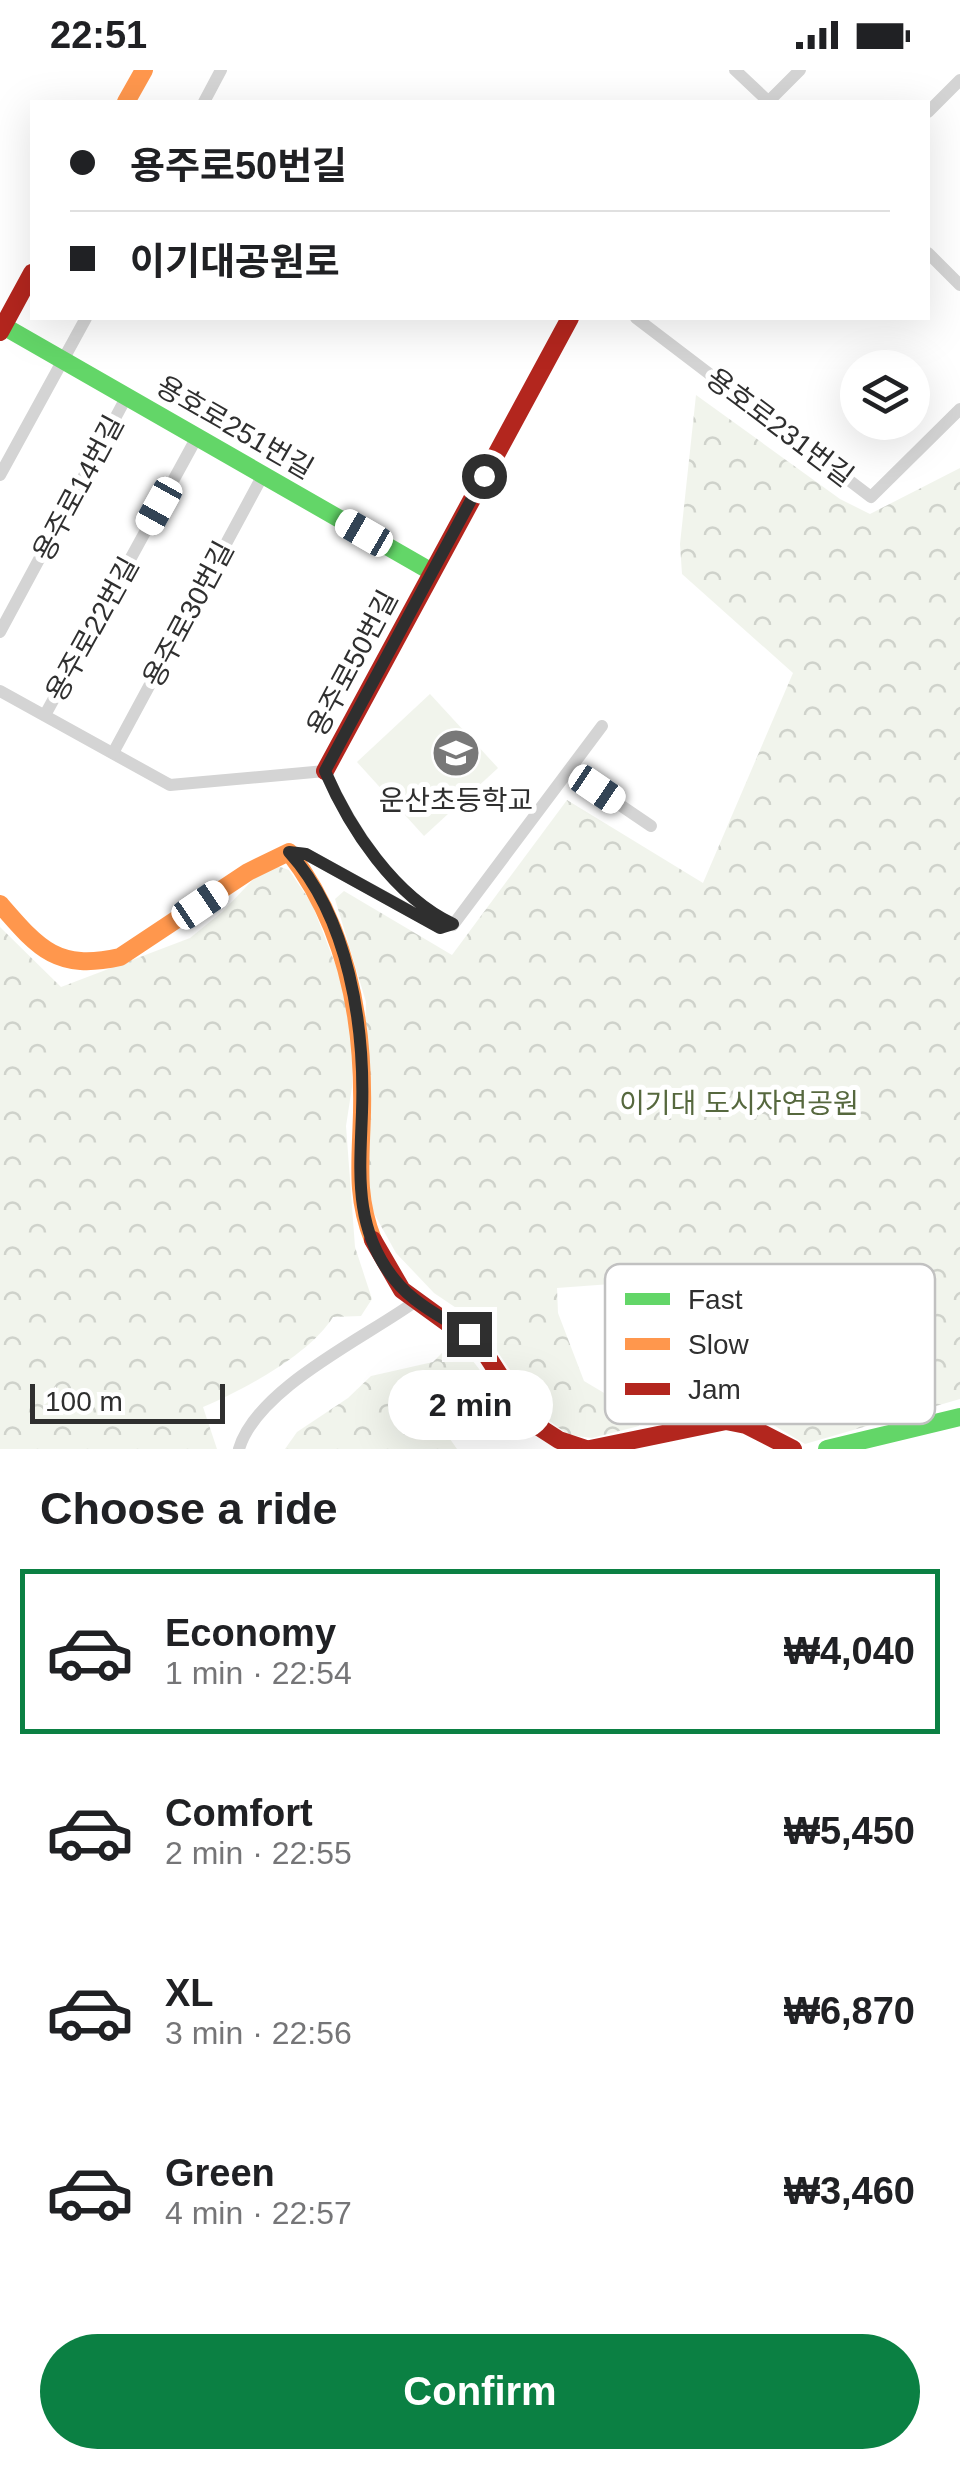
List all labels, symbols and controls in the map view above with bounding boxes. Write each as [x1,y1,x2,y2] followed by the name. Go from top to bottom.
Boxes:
[50,14,147,56] text: 22:51
[130,145,347,187] text: 용주로50번길
[130,241,340,283] text: 이기대공원로
[840,350,930,440] map controls
[840,350,930,440] button: layers
[700,362,859,493] street label: 용호로231번길
[151,370,319,485] street label: 용호로251번길
[27,410,130,566] street label: 용주로14번길
[462,454,507,499] route start
[131,472,187,540] car
[331,505,397,561] car
[137,536,240,692] street label: 용주로30번길
[40,552,145,707] street label: 용주로22번길
[301,585,404,741] street label: 용주로50번길
[430,727,482,779] school or university icon: 운산초등학교
[564,760,630,818] car
[379,785,533,816] place label: 운산초등학교
[167,876,233,934] car
[619,1088,859,1119] park label: 이기대 도시자연공원
[605,1264,935,1424] legend
[688,1284,743,1315] text: Fast
[447,1312,492,1357] route end
[688,1329,749,1360] text: Slow
[386,1369,552,1439] callout: 2 min
[688,1374,741,1405] text: Jam
[30,1379,225,1424] scale bar
[45,1386,123,1417] text: 100 m
[429,1387,512,1423] text: 2 min
[40,1483,338,1534] text: Choose a ride
[45,1607,135,1697] icon: car
[165,1612,336,1654] text: Economy
[784,1630,915,1672] text: ₩4,040
[165,1655,352,1691] text: 1 min · 22:54
[45,1787,135,1877] icon: car
[165,1792,313,1834] text: Comfort
[784,1810,915,1852] text: ₩5,450
[165,1835,352,1871] text: 2 min · 22:55
[45,1967,135,2057] icon: car
[165,1972,214,2014] text: XL
[784,1990,915,2032] text: ₩6,870
[165,2015,352,2051] text: 3 min · 22:56
[45,2147,135,2237] icon: car
[165,2152,275,2194] text: Green
[784,2170,915,2212] text: ₩3,460
[165,2195,352,2231] text: 4 min · 22:57
[40,2334,920,2449] button: Confirm

